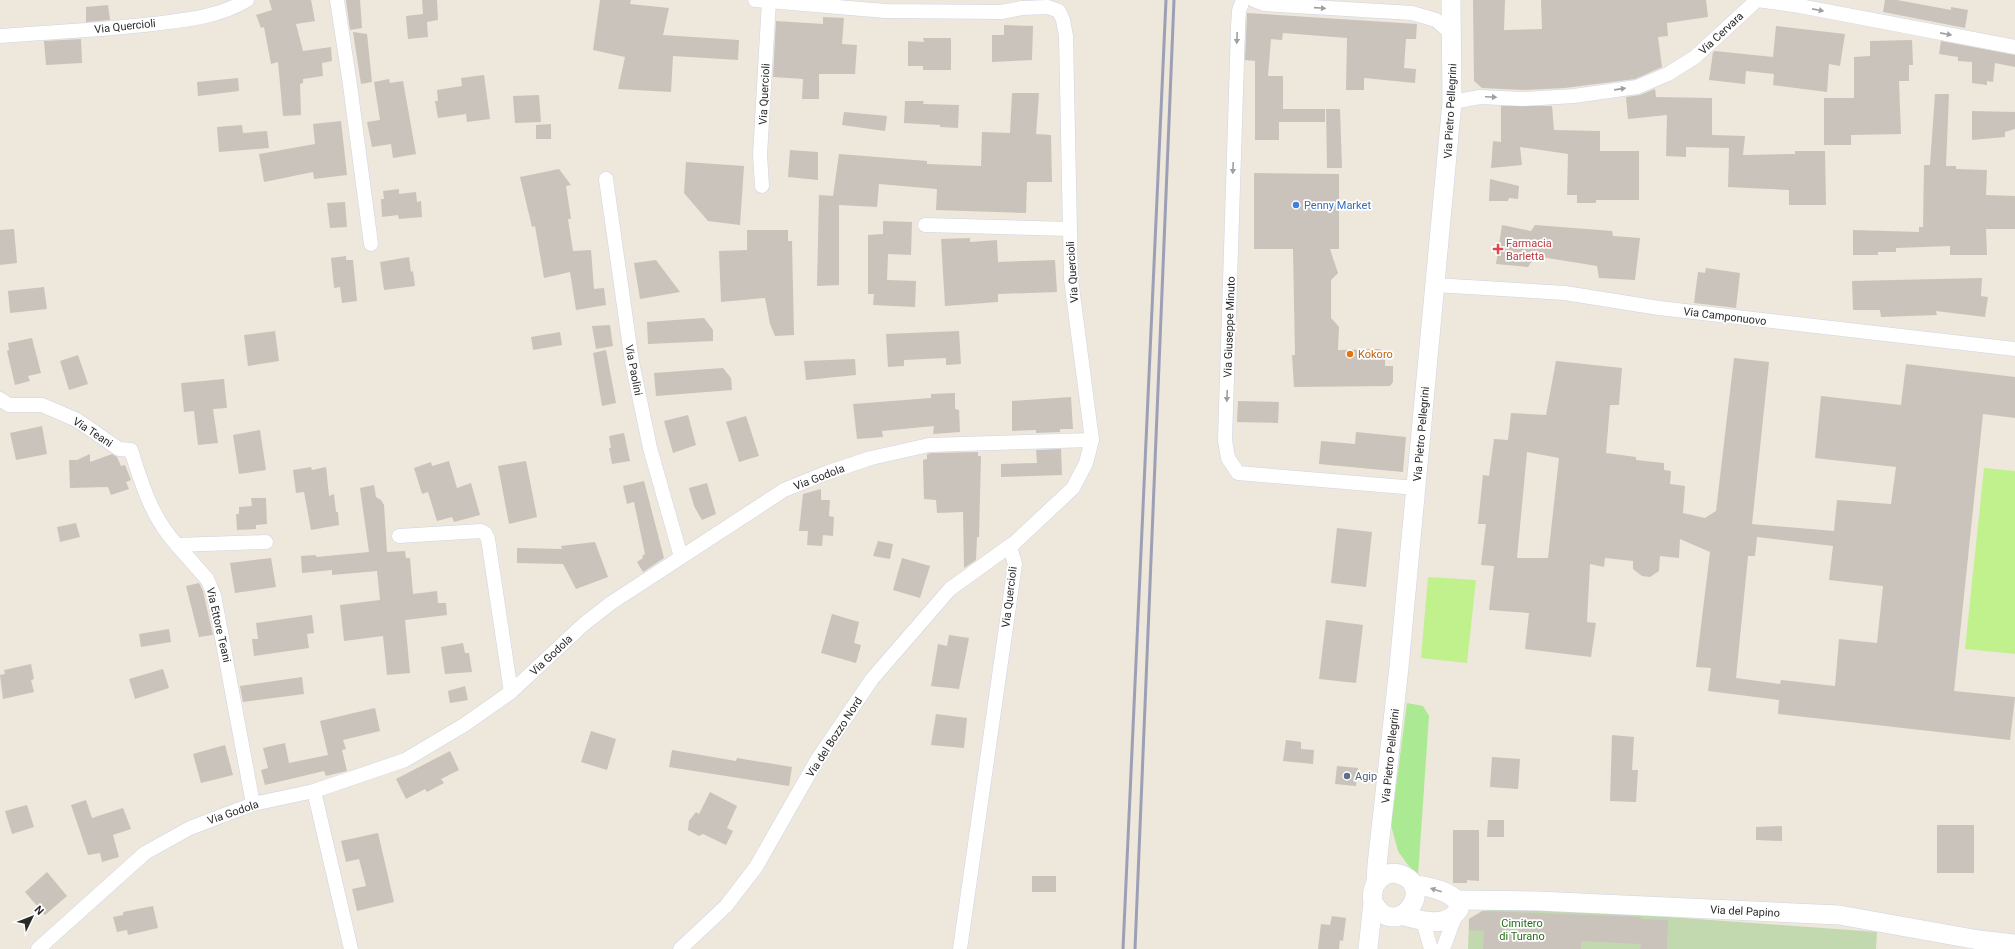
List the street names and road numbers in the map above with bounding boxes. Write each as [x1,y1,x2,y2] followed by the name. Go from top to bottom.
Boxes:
[1696,10,1746,57] street label: Via Cervara
[94,17,156,36] street label: Via Quercioli
[756,63,773,125] street label: Via Quercioli
[1442,63,1459,159] street label: Via Pietro Pellegrini
[1064,241,1081,303] street label: Via Quercioli
[1221,276,1238,378] street label: Via Giuseppe Minuto
[1683,305,1767,328] street label: Via Camponuovo
[622,344,645,397] street label: Via Paolini
[1411,386,1432,482] street label: Via Pietro Pellegrini
[70,415,115,450] street label: Via Teani
[792,462,846,493] street label: Via Godola
[999,566,1020,628] street label: Via Quercioli
[204,586,233,664] street label: Via Ettore Teani
[527,632,575,678] street label: Via Godola
[804,695,865,780] street label: Via del Bozzo Nord
[1379,708,1402,804] street label: Via Pietro Pellegrini
[206,798,260,827] street label: Via Godola
[1710,903,1780,920] street label: Via del Papino

